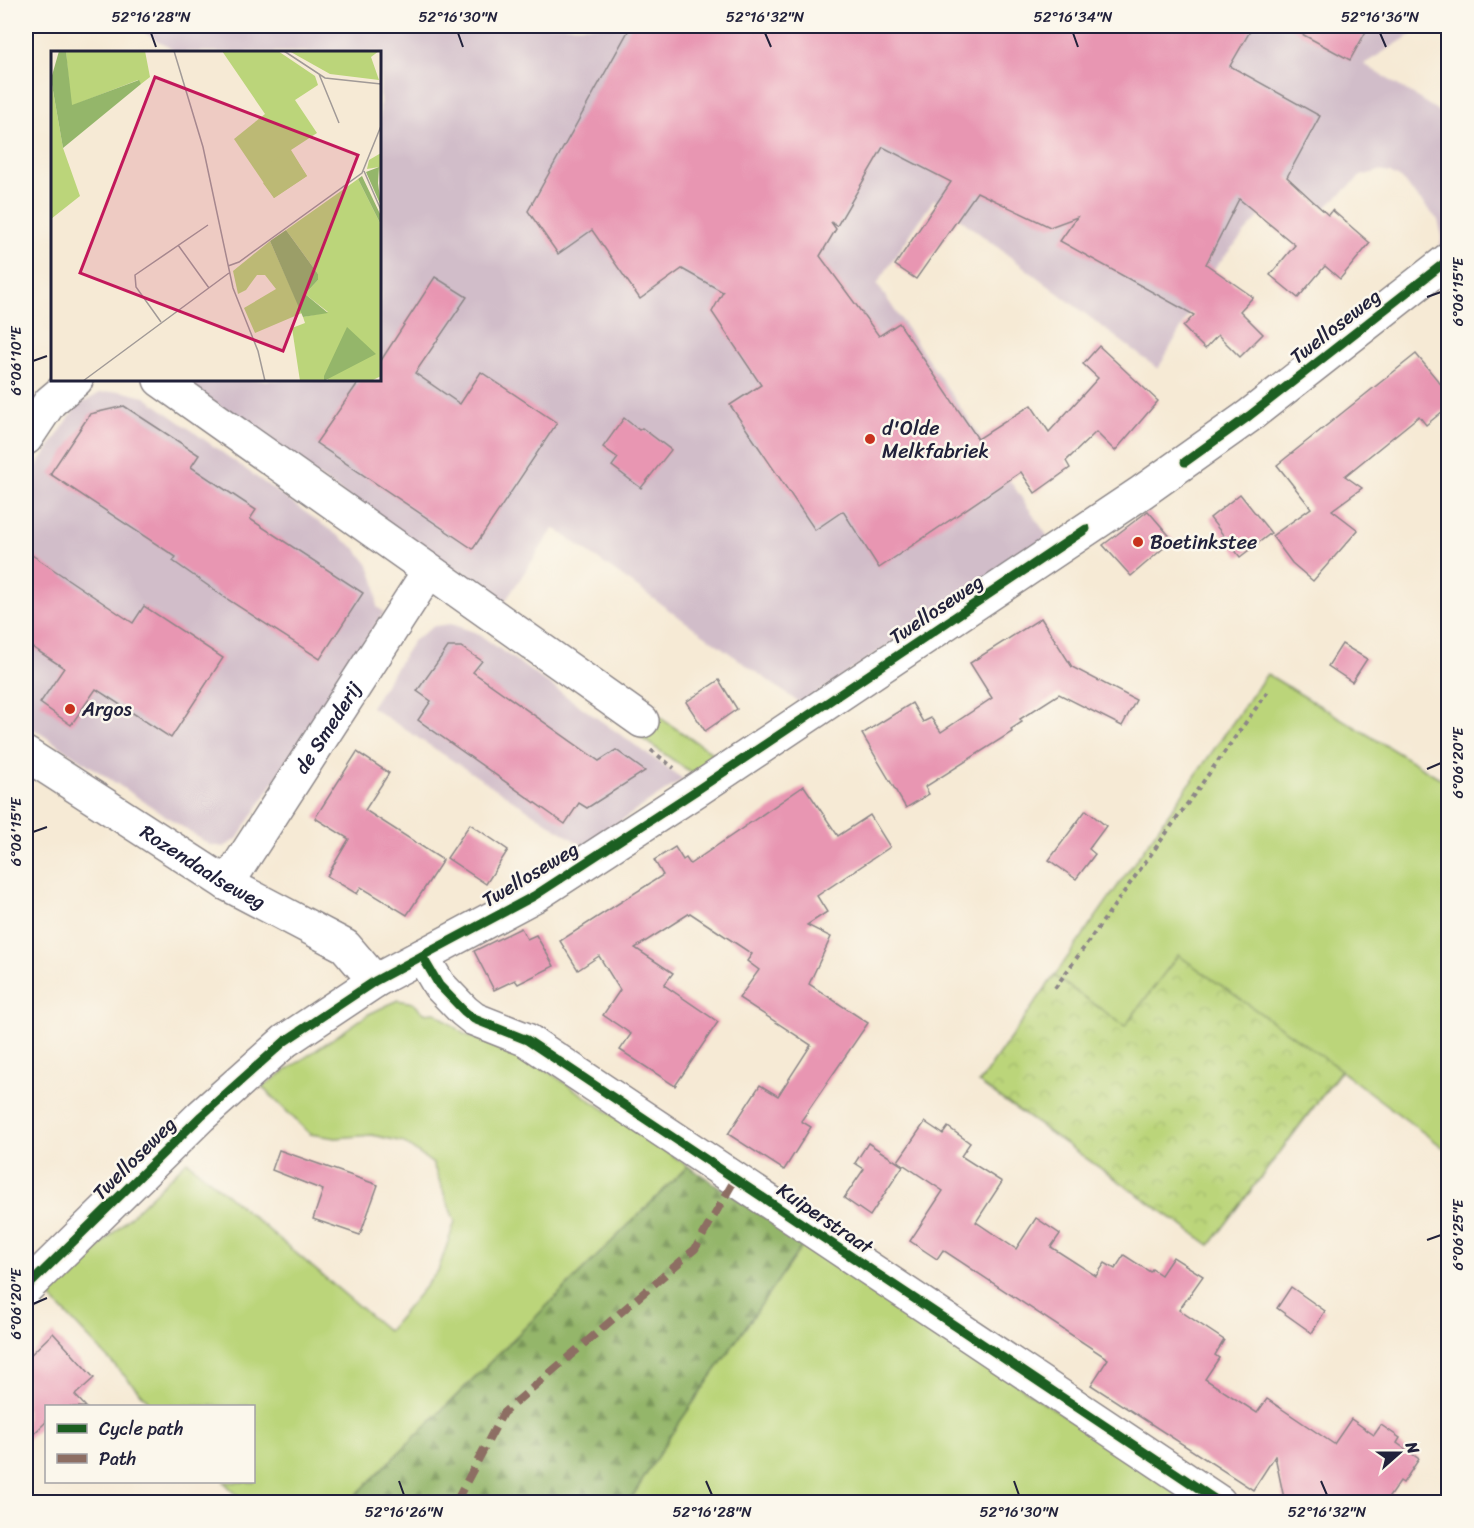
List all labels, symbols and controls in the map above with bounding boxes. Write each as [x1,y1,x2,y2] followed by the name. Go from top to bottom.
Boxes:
[111,4,191,30] text: 52°16'28"N
[418,4,498,30] text: 52°16'30"N
[726,4,805,30] text: 52°16'32"N
[1033,4,1113,30] text: 52°16'34"N
[1341,4,1420,30] text: 52°16'36"N
[51,51,381,381] inset map
[1445,256,1471,326] text: 6°06'15"E
[1282,279,1389,373] street label: Twelloseweg
[3,325,29,396] text: 6°06'10"E
[882,411,989,469] place label: d'Olde Melkfabriek
[863,432,877,446] marker: d'Olde Melkfabriek
[1150,525,1257,560] place label: Boetinkstee
[1131,535,1145,549] marker: Boetinkstee
[882,565,991,654] street label: Twelloseweg
[285,674,372,781] street label: de Smederij
[81,692,133,727] place label: Argos
[63,702,77,716] marker: Argos
[1445,726,1471,799] text: 6°06'20"E
[3,796,29,866] text: 6°06'15"E
[133,815,272,919] street label: Rozendaalseweg
[475,832,586,917] street label: Twelloseweg
[84,1108,185,1209] street label: Twelloseweg
[769,1173,881,1264] street label: Kuiperstraat
[1445,1198,1471,1270] text: 6°06'25"E
[3,1267,29,1340] text: 6°06'20"E
[45,1405,255,1483] legend
[99,1413,183,1445] text: Cycle path
[1369,1423,1429,1483] north arrow
[1397,1436,1428,1459] text: N
[99,1443,136,1475] text: Path
[365,1499,444,1525] text: 52°16'26"N
[672,1499,752,1525] text: 52°16'28"N
[979,1499,1059,1525] text: 52°16'30"N
[1288,1499,1367,1525] text: 52°16'32"N

